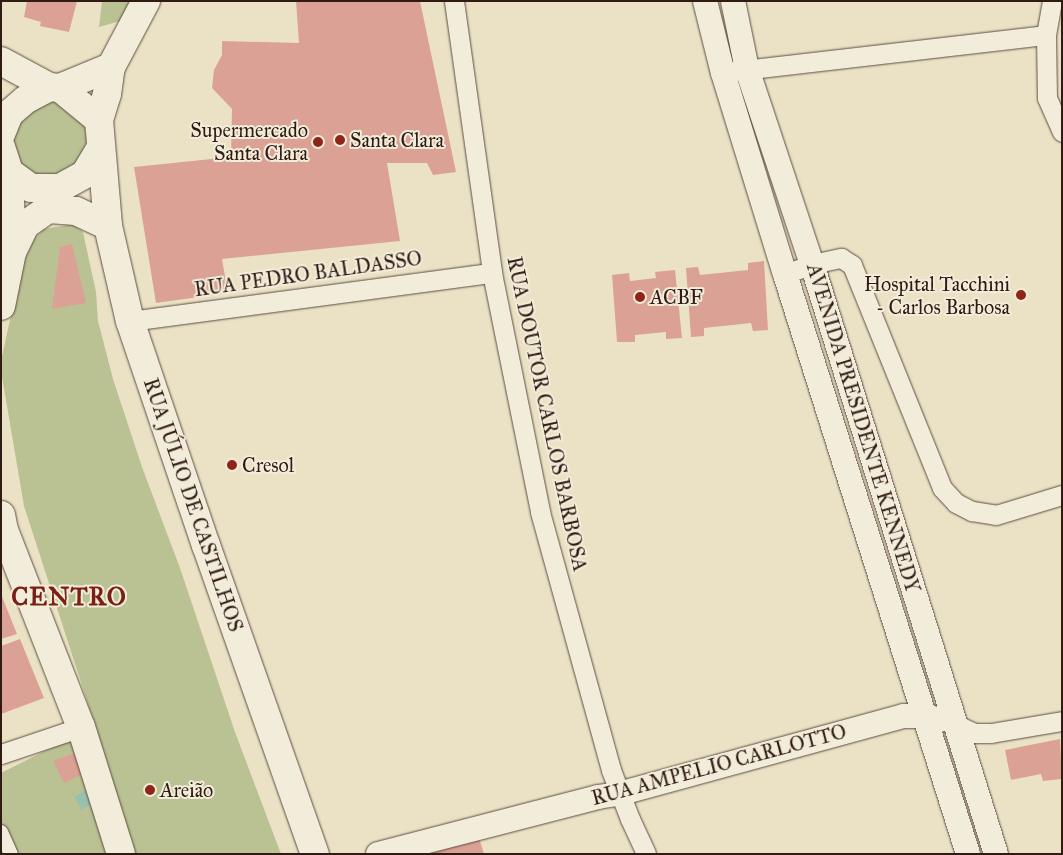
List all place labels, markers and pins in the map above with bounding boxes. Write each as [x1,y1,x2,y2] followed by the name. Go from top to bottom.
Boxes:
[190,118,308,165] place label: Supermercado Santa Clara
[350,128,444,152] place label: Santa Clara
[334,134,346,146] marker: Santa Clara
[312,136,324,148] marker: Supermercado Santa Clara
[864,272,1010,319] place label: Hospital Tacchini - Carlos Barbosa
[650,285,703,309] place label: ACBF
[1014,288,1028,302] marker: Hospital Tacchini - Carlos Barbosa
[634,291,646,303] marker: ACBF
[242,453,294,477] place label: Cresol
[226,459,238,471] marker: Cresol
[160,778,213,802] place label: Areião
[144,784,156,796] marker: Areião

